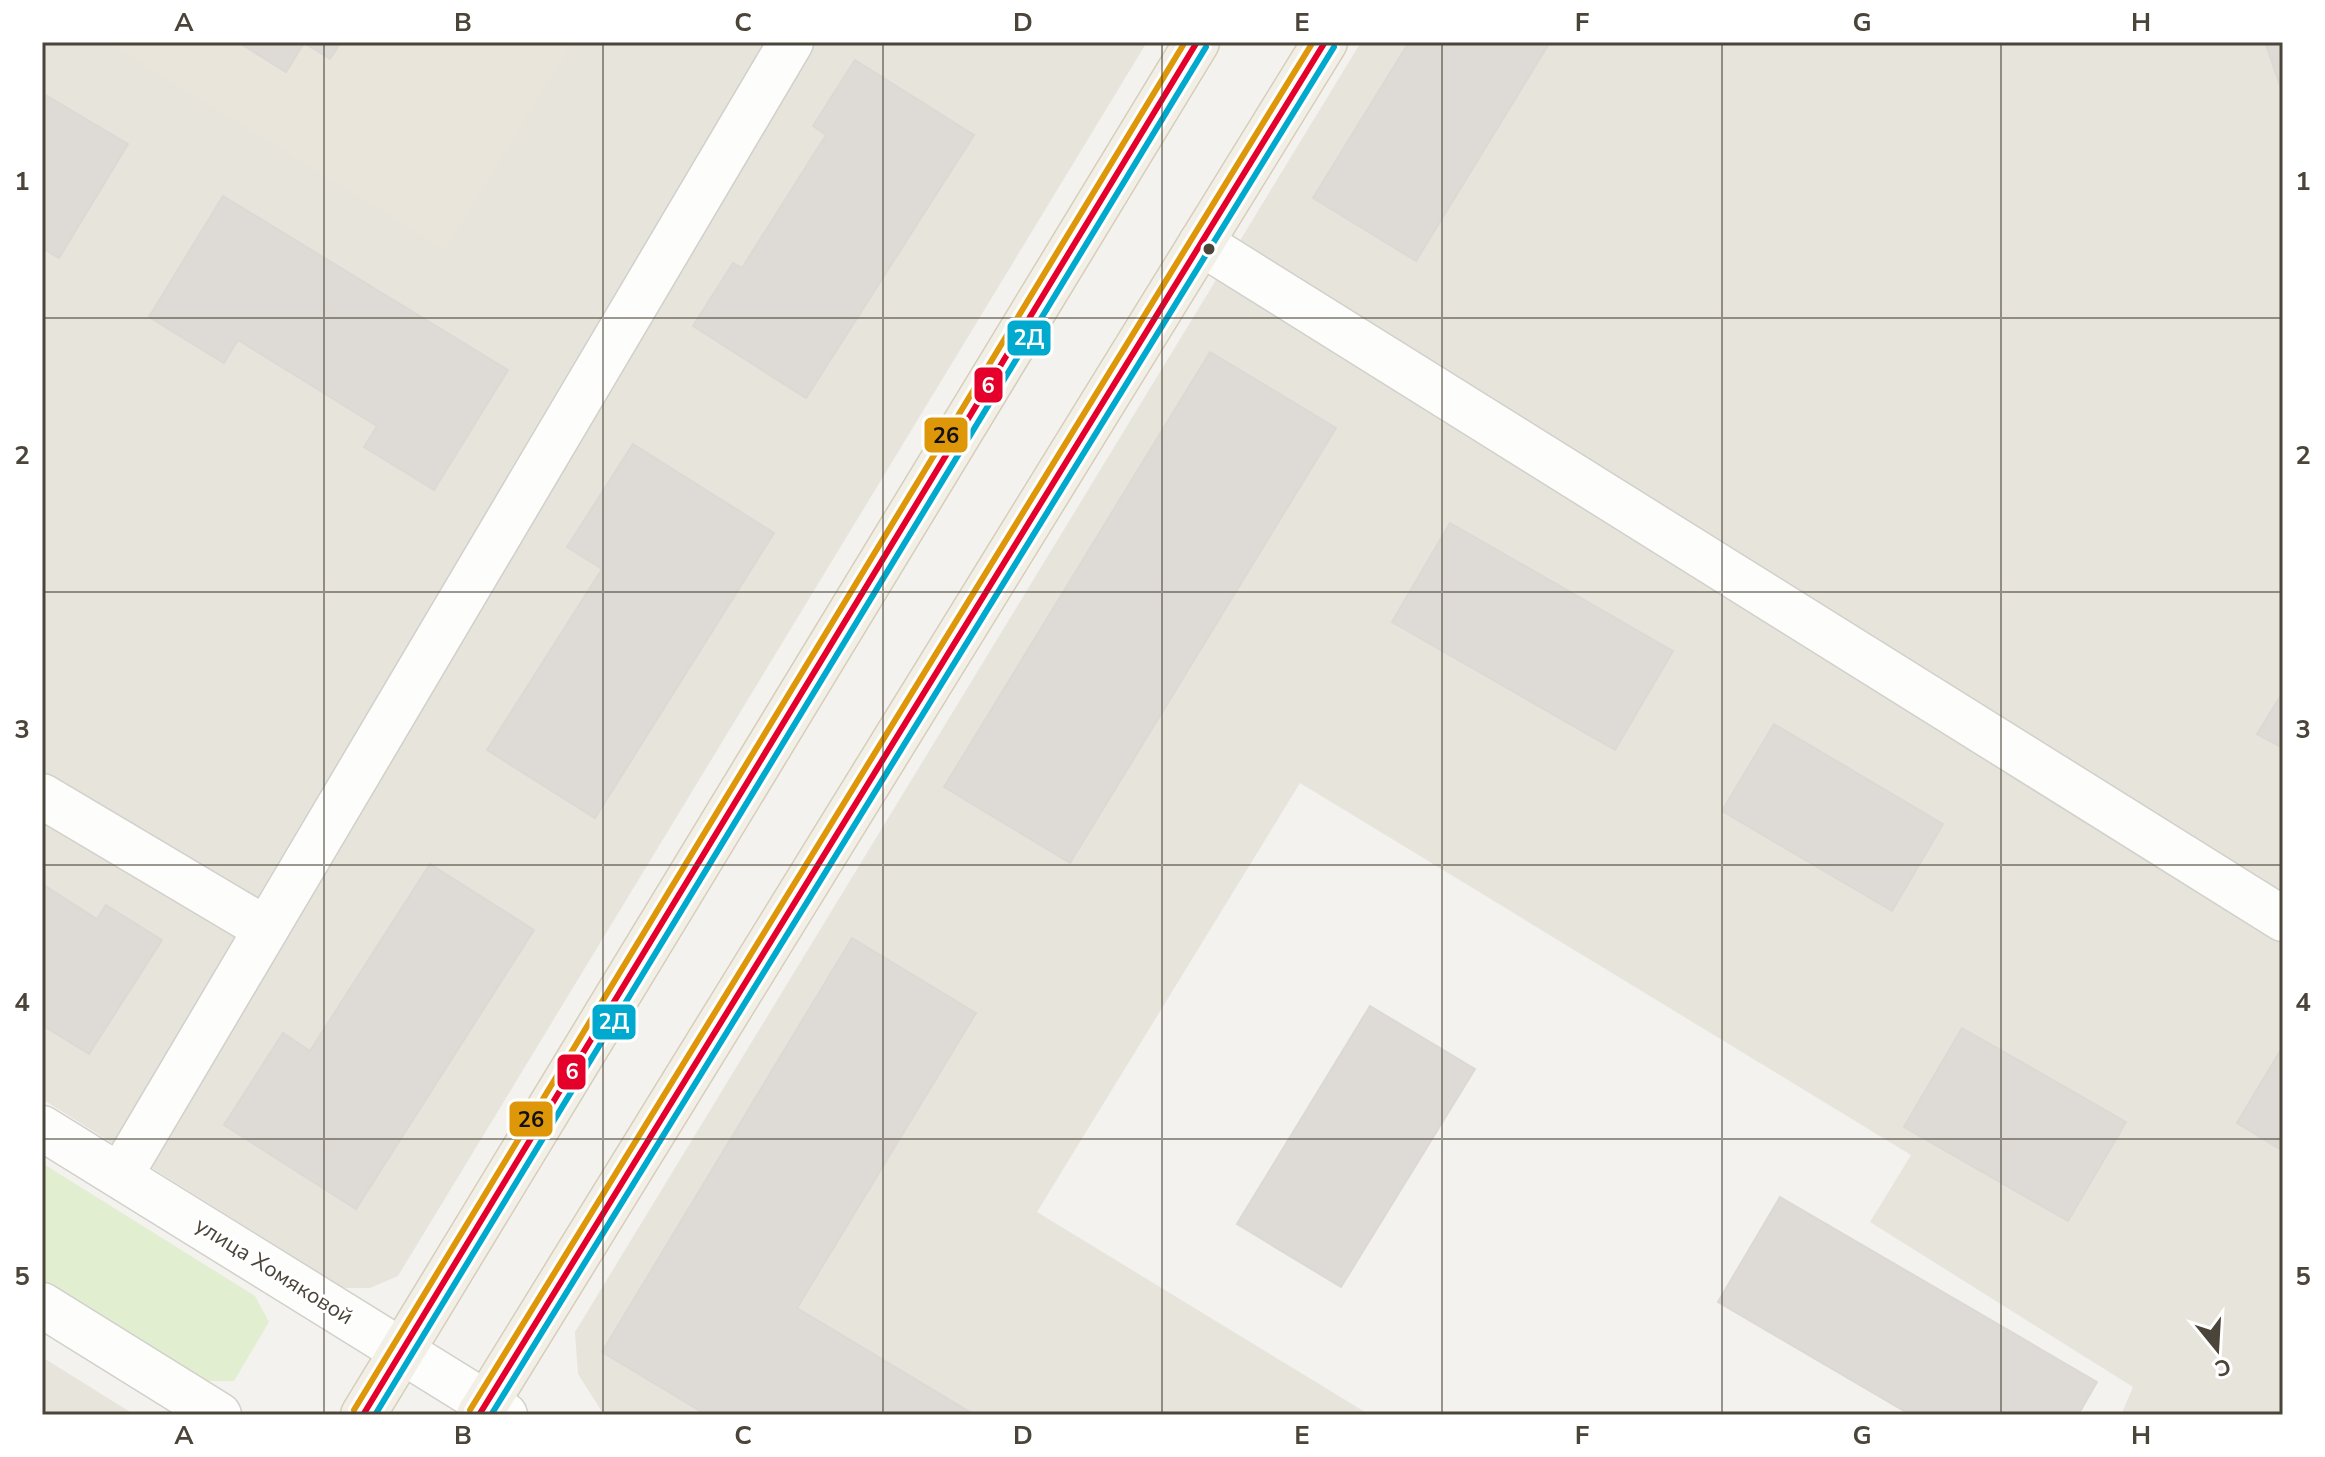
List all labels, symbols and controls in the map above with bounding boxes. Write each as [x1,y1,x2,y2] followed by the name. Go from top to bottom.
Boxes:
[174,5,194,40] text: A
[454,5,472,40] text: B
[734,5,752,40] text: C
[1013,5,1033,40] text: D
[1294,5,1310,40] text: E
[1575,5,1589,40] text: F
[1852,5,1872,40] text: G
[2131,5,2151,40] text: H
[14,164,30,199] text: 1
[2295,164,2311,199] text: 1
[1201,241,1217,257] unlabelled marker
[1006,319,1052,357] line badge: 2Д
[1014,323,1045,353] text: 2Д
[973,366,1004,404] line badge: 6
[981,371,995,401] text: 6
[923,416,969,454] line badge: 26
[933,421,959,451] text: 26
[14,438,30,473] text: 2
[2295,438,2311,473] text: 2
[14,712,30,747] text: 3
[2295,712,2311,747] text: 3
[14,985,30,1020] text: 4
[2295,985,2311,1020] text: 4
[591,1003,637,1041] line badge: 2Д
[599,1007,630,1037] text: 2Д
[556,1053,587,1091] line badge: 6
[565,1057,579,1087] text: 6
[508,1100,554,1138] line badge: 26
[518,1105,544,1135] text: 26
[189,1210,359,1332] street label: улица Хомяковой
[14,1259,30,1294] text: 5
[2295,1259,2311,1294] text: 5
[2177,1309,2257,1389] north arrow
[2211,1350,2235,1384] text: С
[174,1418,194,1453] text: A
[454,1418,472,1453] text: B
[734,1418,752,1453] text: C
[1013,1418,1033,1453] text: D
[1294,1418,1310,1453] text: E
[1575,1418,1589,1453] text: F
[1852,1418,1872,1453] text: G
[2131,1418,2151,1453] text: H

